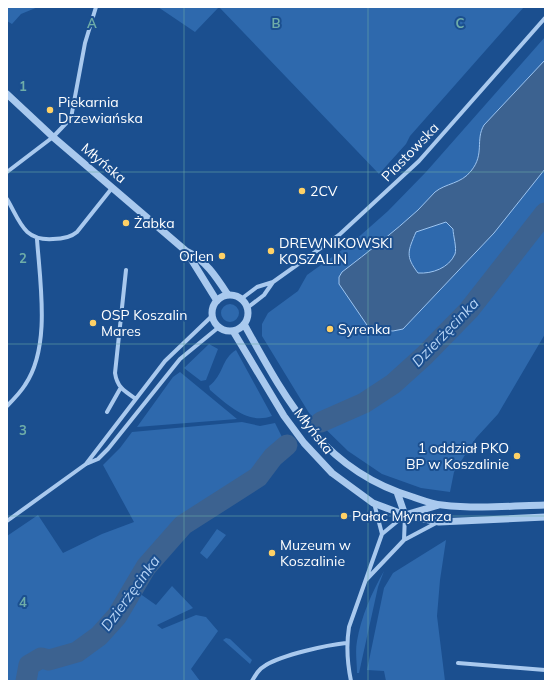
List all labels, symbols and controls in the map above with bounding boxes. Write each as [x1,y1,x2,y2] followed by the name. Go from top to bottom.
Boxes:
[87,15,97,31] text: A
[272,15,281,31] text: B
[456,15,465,31] text: C
[19,78,27,94] text: 1
[58,93,143,127] place label: Piekarnia Drzewiańska
[45,105,55,115] marker: Piekarnia Drzewiańska
[377,119,443,185] street label: Piastowska
[78,139,130,187] street label: Młyńska
[310,182,338,200] place label: 2CV
[297,186,307,196] marker: 2CV
[134,214,175,232] place label: Żabka
[121,218,131,228] marker: Żabka
[279,234,393,268] place label: DREWNIKOWSKI KOSZALIN
[266,246,276,256] marker: DREWNIKOWSKI KOSZALIN
[179,247,214,265] place label: Orlen
[19,250,27,266] text: 2
[217,251,227,261] marker: Orlen
[407,294,483,370] water label: Dzierżęcinka
[101,306,187,340] place label: OSP Koszalin Mares
[88,318,98,328] marker: OSP Koszalin Mares
[338,320,390,338] place label: Syrenka
[325,324,335,334] marker: Syrenka
[290,404,338,458] street label: Młyńska
[19,422,27,438] text: 3
[406,439,509,473] place label: 1 oddział PKO BP w Koszalinie
[512,451,522,461] marker: 1 oddział PKO BP w Koszalinie
[352,507,452,525] place label: Pałac Młynarza
[339,511,349,521] marker: Pałac Młynarza
[280,536,351,570] place label: Muzeum w Koszalinie
[267,548,277,558] marker: Muzeum w Koszalinie
[96,552,164,634] water label: Dzierżęcinka
[19,594,27,610] text: 4

